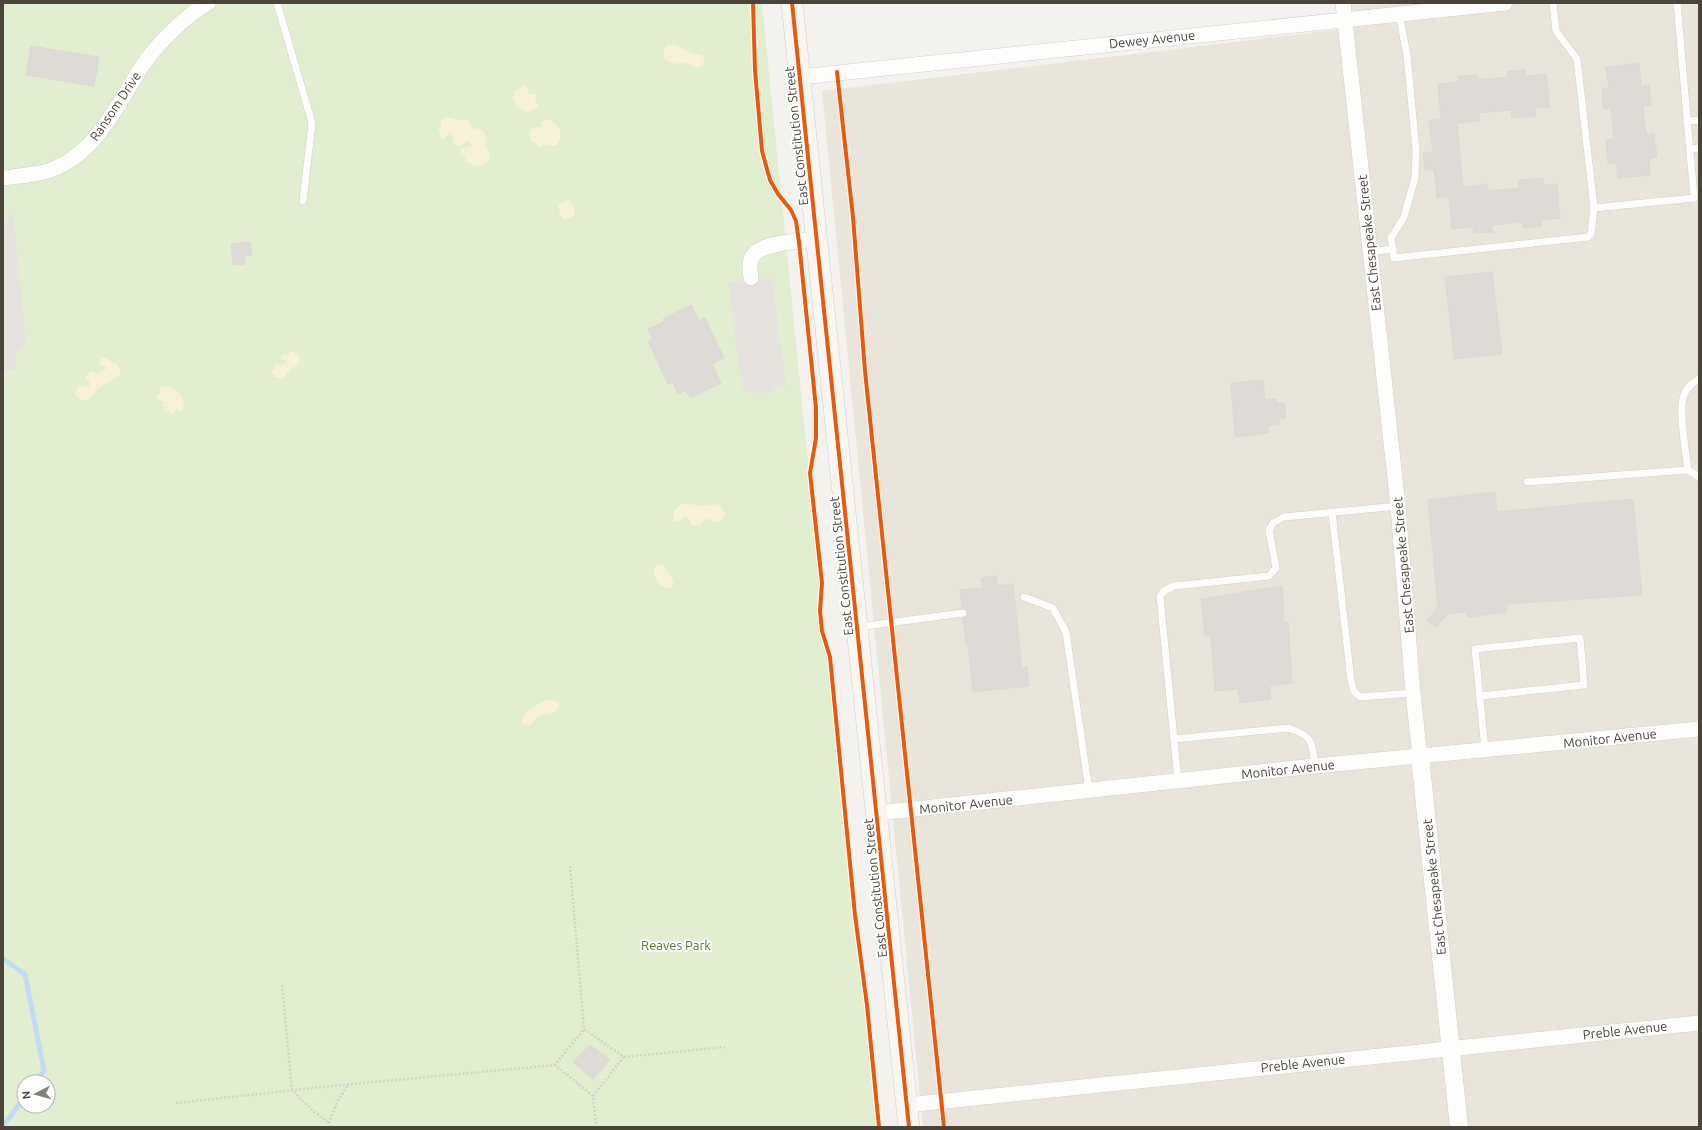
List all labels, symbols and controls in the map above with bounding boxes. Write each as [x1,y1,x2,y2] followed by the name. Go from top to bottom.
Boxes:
[1108,28,1196,50] street label: Dewey Avenue
[782,66,810,206] street label: East Constitution Street
[87,69,143,143] street label: Ransom Drive
[1355,174,1383,312] street label: East Chesapeake Street
[827,496,855,636] street label: East Constitution Street
[1390,496,1416,634] street label: East Chesapeake Street
[1563,726,1657,750] street label: Monitor Avenue
[1241,757,1335,781] street label: Monitor Avenue
[919,792,1013,816] street label: Monitor Avenue
[861,818,889,958] street label: East Constitution Street
[1420,818,1448,956] street label: East Chesapeake Street
[641,938,711,952] park label: Reaves Park
[1582,1019,1668,1041] street label: Preble Avenue
[1260,1052,1346,1074] street label: Preble Avenue
[16,1074,56,1114] north arrow
[20,1090,32,1100] text: N

